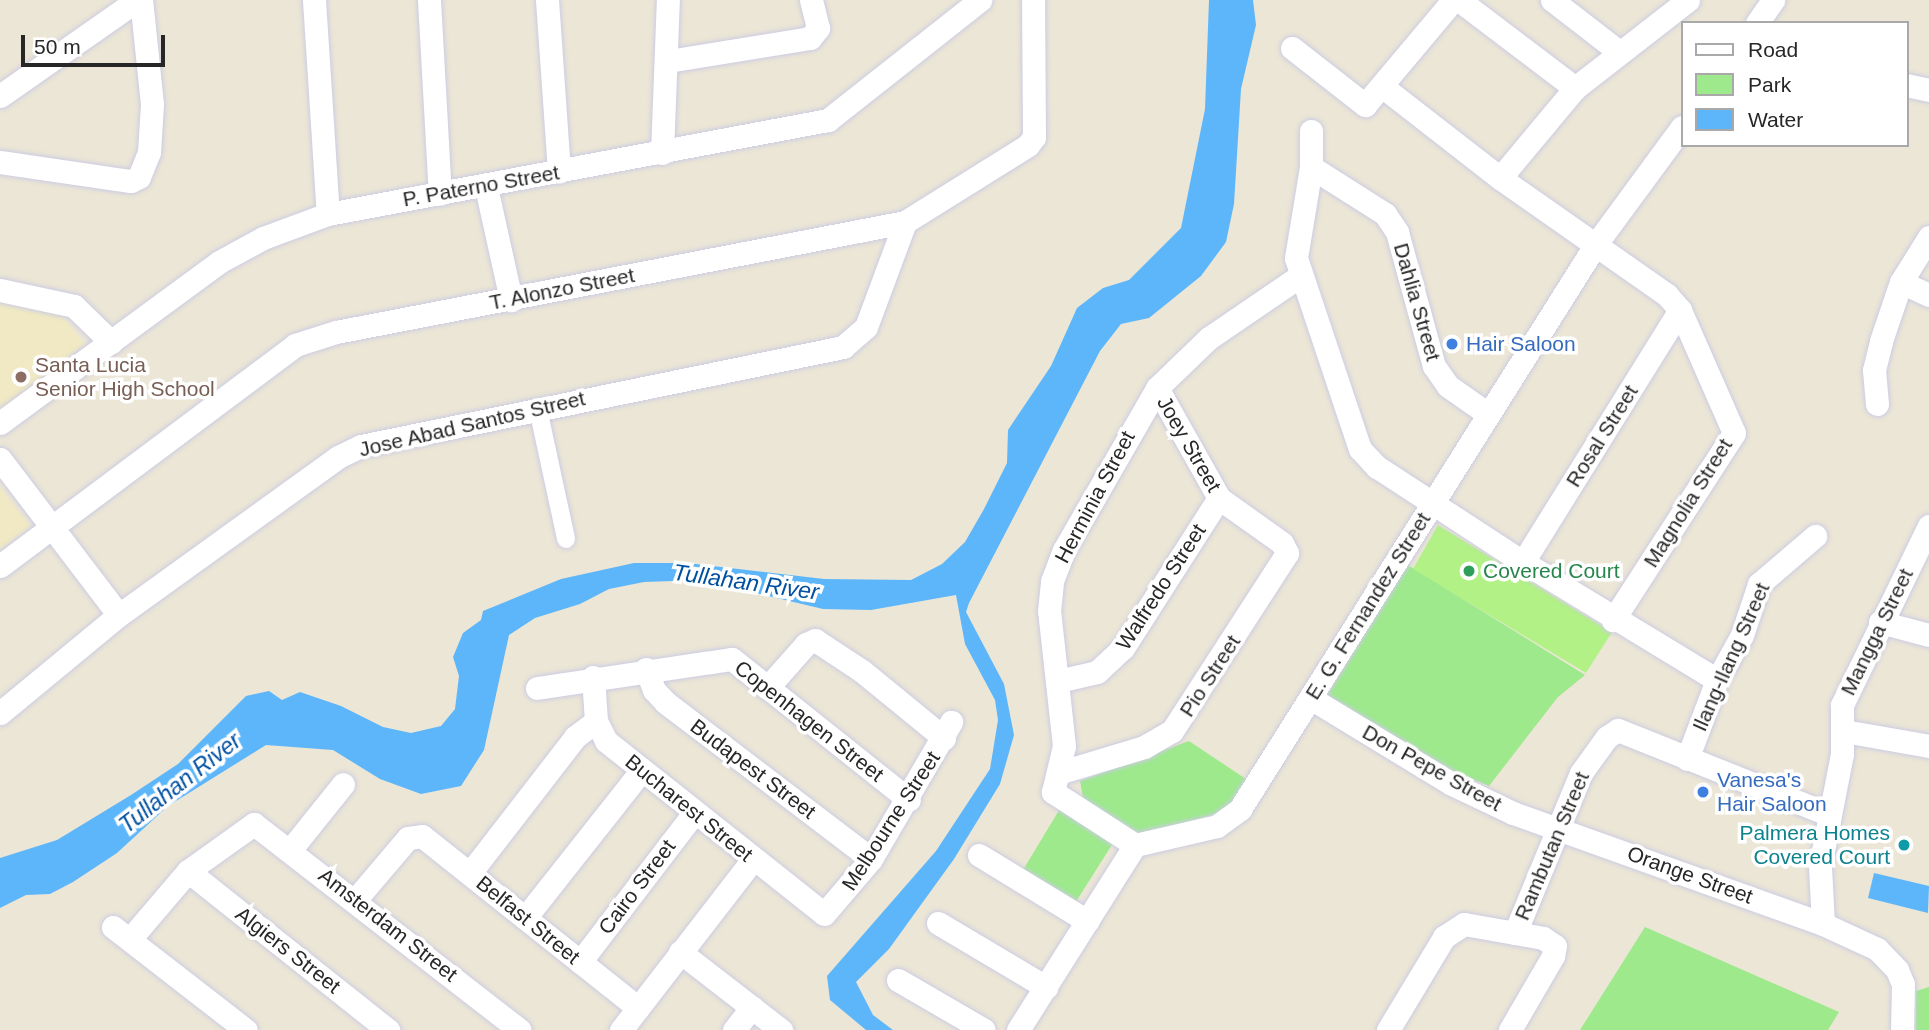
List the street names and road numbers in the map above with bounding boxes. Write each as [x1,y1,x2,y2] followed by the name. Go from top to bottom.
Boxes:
[401,160,561,212] street label: P. Paterno Street
[1388,240,1446,364] street label: Dahlia Street
[487,262,637,316] street label: T. Alonzo Street
[1561,380,1643,492] street label: Rosal Street
[356,386,588,462] street label: Jose Abad Santos Street
[1152,392,1226,496] street label: Joey Street
[1050,427,1140,567] street label: Herminia Street
[1638,434,1738,572] street label: Magnolia Street
[1300,508,1436,704] street label: E. G. Fernandez Street
[1111,519,1211,655] street label: Walfredo Street
[1835,565,1919,699] street label: Mangga Street
[1687,579,1775,735] street label: Ilang-Ilang Street
[1174,630,1246,722] street label: Pio Street
[729,655,889,787] street label: Copenhagen Street
[685,714,821,824] street label: Budapest Street
[1358,719,1506,817] street label: Don Pepe Street
[837,747,945,895] street label: Melbourne Street
[620,749,758,867] street label: Bucharest Street
[1509,768,1595,924] street label: Rambutan Street
[593,835,681,939] street label: Cairo Street
[1624,841,1756,909] street label: Orange Street
[314,863,462,987] street label: Amsterdam Street
[471,871,585,969] street label: Belfast Street
[231,901,345,999] street label: Algiers Street

